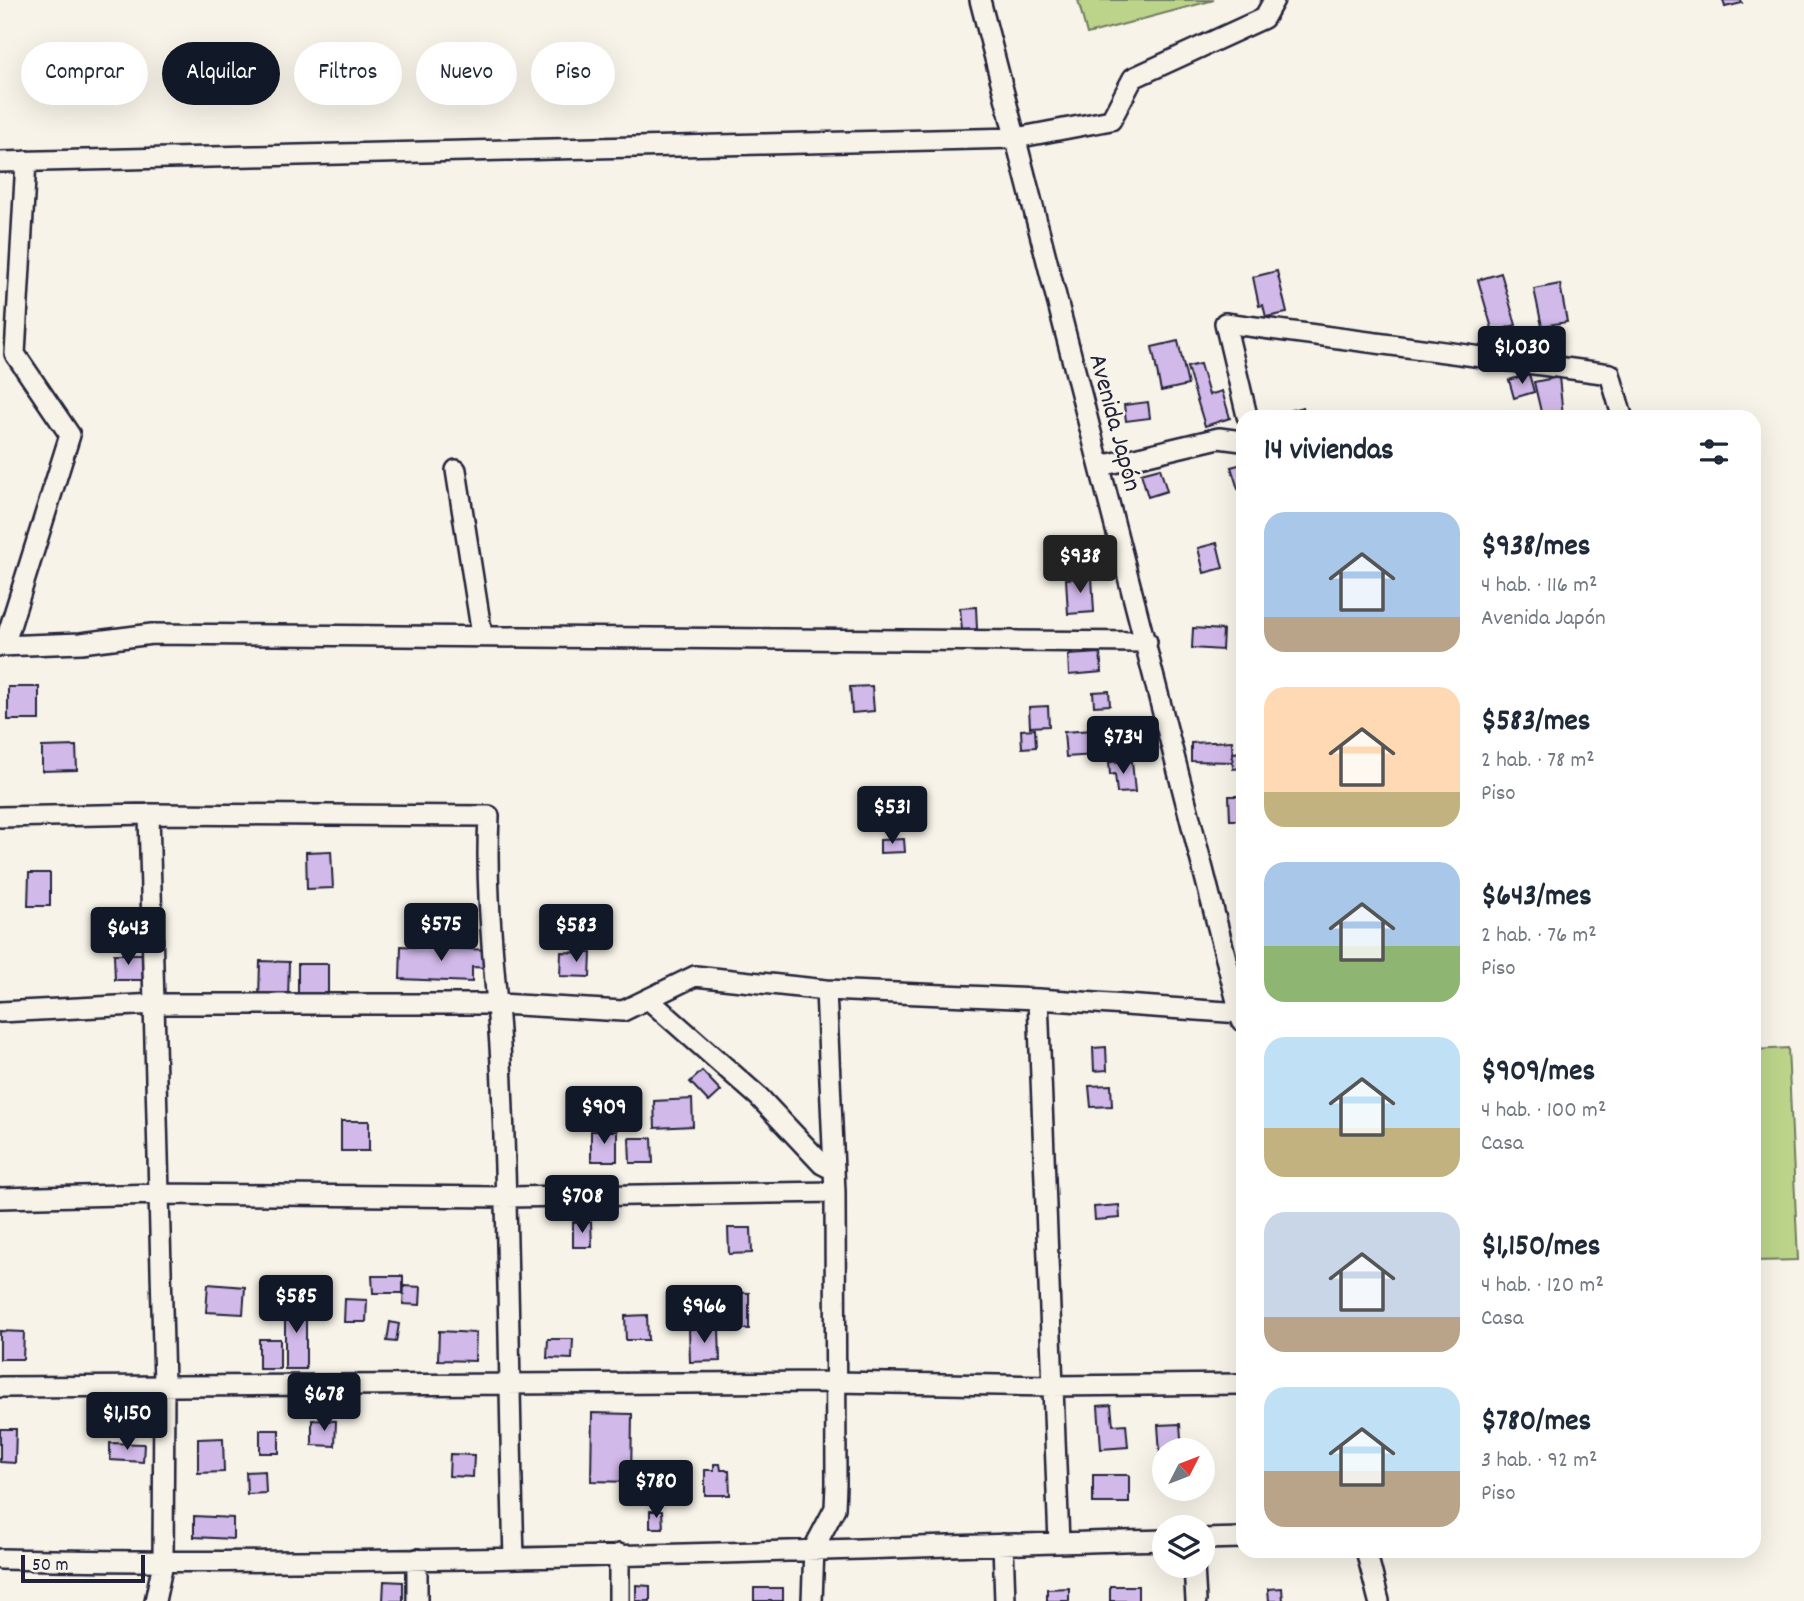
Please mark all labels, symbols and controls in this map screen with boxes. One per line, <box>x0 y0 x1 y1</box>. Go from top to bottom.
chip: Comprar <box>21 42 148 105</box>
chip: Alquilar <box>162 42 280 105</box>
chip: Filtros <box>294 42 402 105</box>
chip: Nuevo <box>416 42 517 105</box>
chip: Piso <box>531 42 615 105</box>
pin: $1,030 <box>1465 326 1579 386</box>
text: $1,030 <box>1494 332 1550 365</box>
street label: Avenida Japón <box>1078 350 1150 496</box>
text: 14 viviendas <box>1264 431 1394 474</box>
icon: filters <box>1695 433 1733 471</box>
text: $938/mes <box>1481 527 1590 570</box>
pin: $938 <box>1039 536 1121 595</box>
icon: home <box>1320 540 1404 624</box>
text: $938 <box>1059 541 1101 574</box>
text: 4 hab. · 116 m² <box>1481 570 1598 603</box>
text: Avenida Japón <box>1481 603 1606 636</box>
text: $583/mes <box>1481 702 1590 745</box>
icon: home <box>1320 715 1404 799</box>
pin: $734 <box>1082 716 1164 776</box>
text: $734 <box>1103 722 1143 755</box>
text: 2 hab. · 78 m² <box>1481 745 1595 778</box>
text: Piso <box>1481 778 1516 811</box>
pin: $531 <box>851 786 933 846</box>
text: $531 <box>873 792 911 825</box>
text: $643/mes <box>1481 877 1592 920</box>
icon: home <box>1320 890 1404 974</box>
pin: $575 <box>400 904 482 963</box>
pin: $583 <box>535 904 617 964</box>
pin: $643 <box>87 908 169 967</box>
text: $575 <box>420 909 462 942</box>
text: $583 <box>555 910 597 943</box>
text: $643 <box>107 913 149 946</box>
text: 2 hab. · 76 m² <box>1481 920 1597 953</box>
text: Piso <box>1481 953 1516 986</box>
text: $909/mes <box>1481 1052 1595 1095</box>
icon: home <box>1320 1065 1404 1149</box>
pin: $909 <box>563 1086 645 1146</box>
text: $909 <box>581 1092 627 1125</box>
text: 4 hab. · 100 m² <box>1481 1095 1606 1128</box>
text: Casa <box>1481 1128 1524 1161</box>
pin: $708 <box>541 1176 623 1235</box>
text: $708 <box>561 1181 603 1214</box>
text: $1,150/mes <box>1481 1227 1600 1270</box>
icon: home <box>1320 1240 1404 1324</box>
text: 4 hab. · 120 m² <box>1481 1270 1604 1303</box>
pin: $585 <box>255 1276 337 1335</box>
text: $585 <box>275 1281 317 1314</box>
pin: $966 <box>663 1286 745 1345</box>
text: $966 <box>682 1291 726 1324</box>
text: Casa <box>1481 1303 1524 1336</box>
pin: $678 <box>283 1374 365 1433</box>
text: $678 <box>304 1379 344 1412</box>
pin: $1,150 <box>70 1392 184 1452</box>
text: $1,150 <box>102 1398 152 1431</box>
text: $780/mes <box>1481 1402 1591 1445</box>
icon: home <box>1320 1415 1404 1499</box>
north arrow <box>1152 1438 1214 1502</box>
map controls <box>1152 1438 1215 1578</box>
text: 3 hab. · 92 m² <box>1481 1445 1597 1478</box>
pin: $780 <box>615 1460 697 1520</box>
text: $780 <box>635 1466 677 1499</box>
text: Piso <box>1481 1478 1516 1511</box>
button: layers <box>1152 1515 1215 1578</box>
scale bar <box>21 1552 145 1584</box>
text: 50 m <box>32 1553 69 1580</box>

